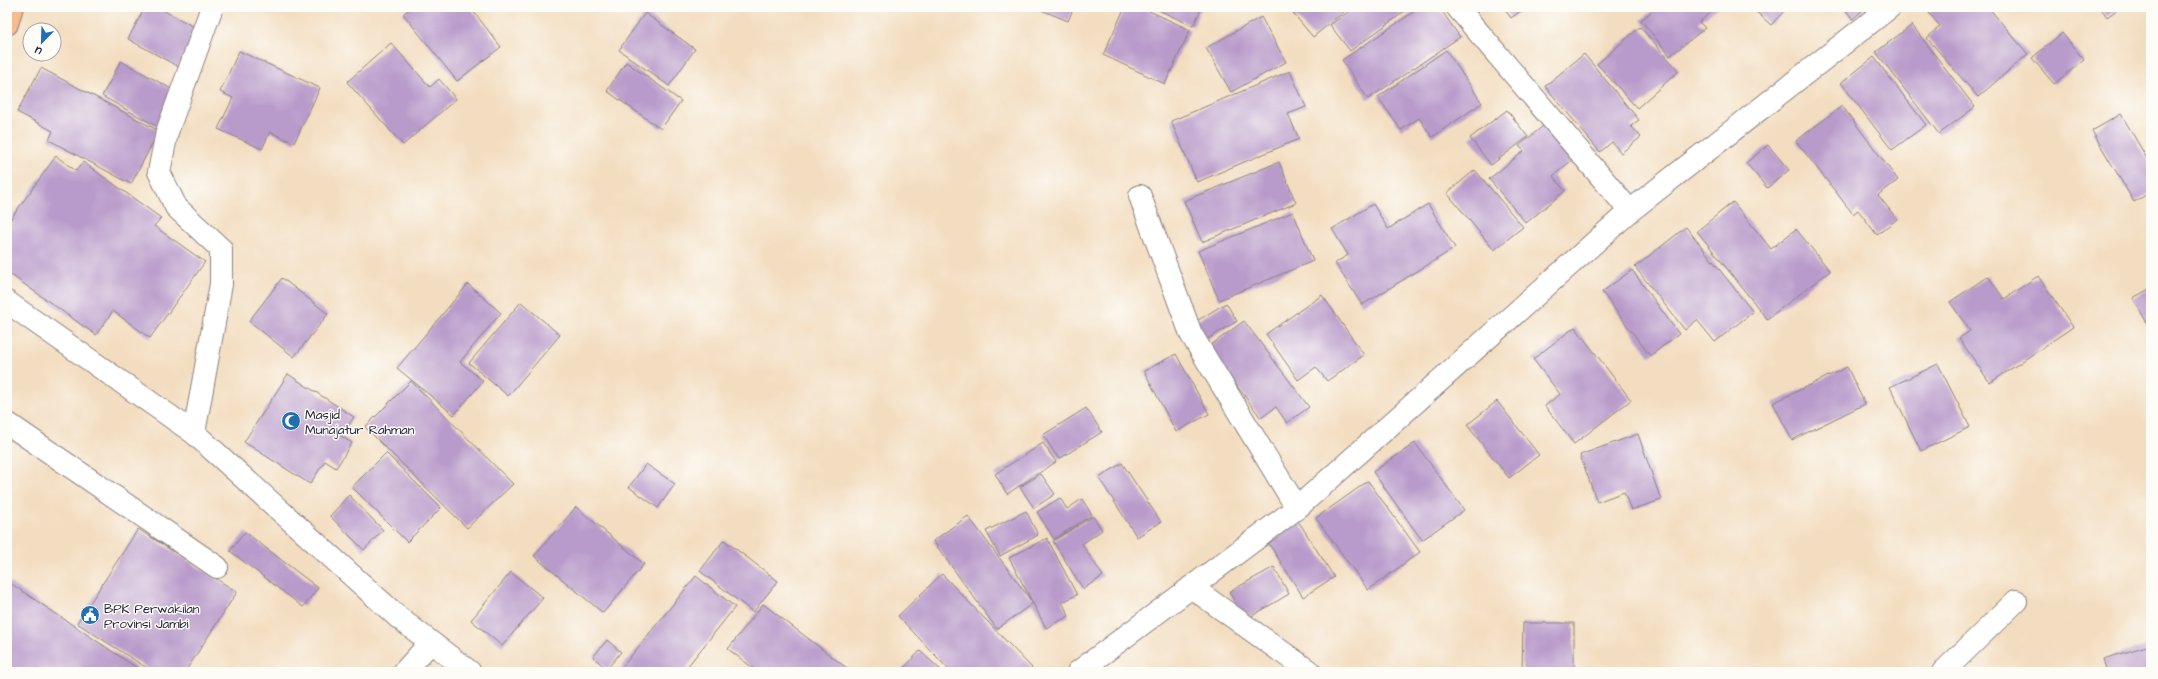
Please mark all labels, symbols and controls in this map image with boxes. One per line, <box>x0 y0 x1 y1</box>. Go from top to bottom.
north arrow <box>22 22 62 62</box>
text: U <box>33 43 45 59</box>
place label: Masjid Munajatur Rahman <box>305 406 415 439</box>
mosque icon: Masjid Munajatur Rahman <box>280 410 302 432</box>
place label: BPK Perwakilan Provinsi Jambi <box>104 600 200 633</box>
public building icon: BPK Perwakilan Provinsi Jambi <box>79 604 101 626</box>

